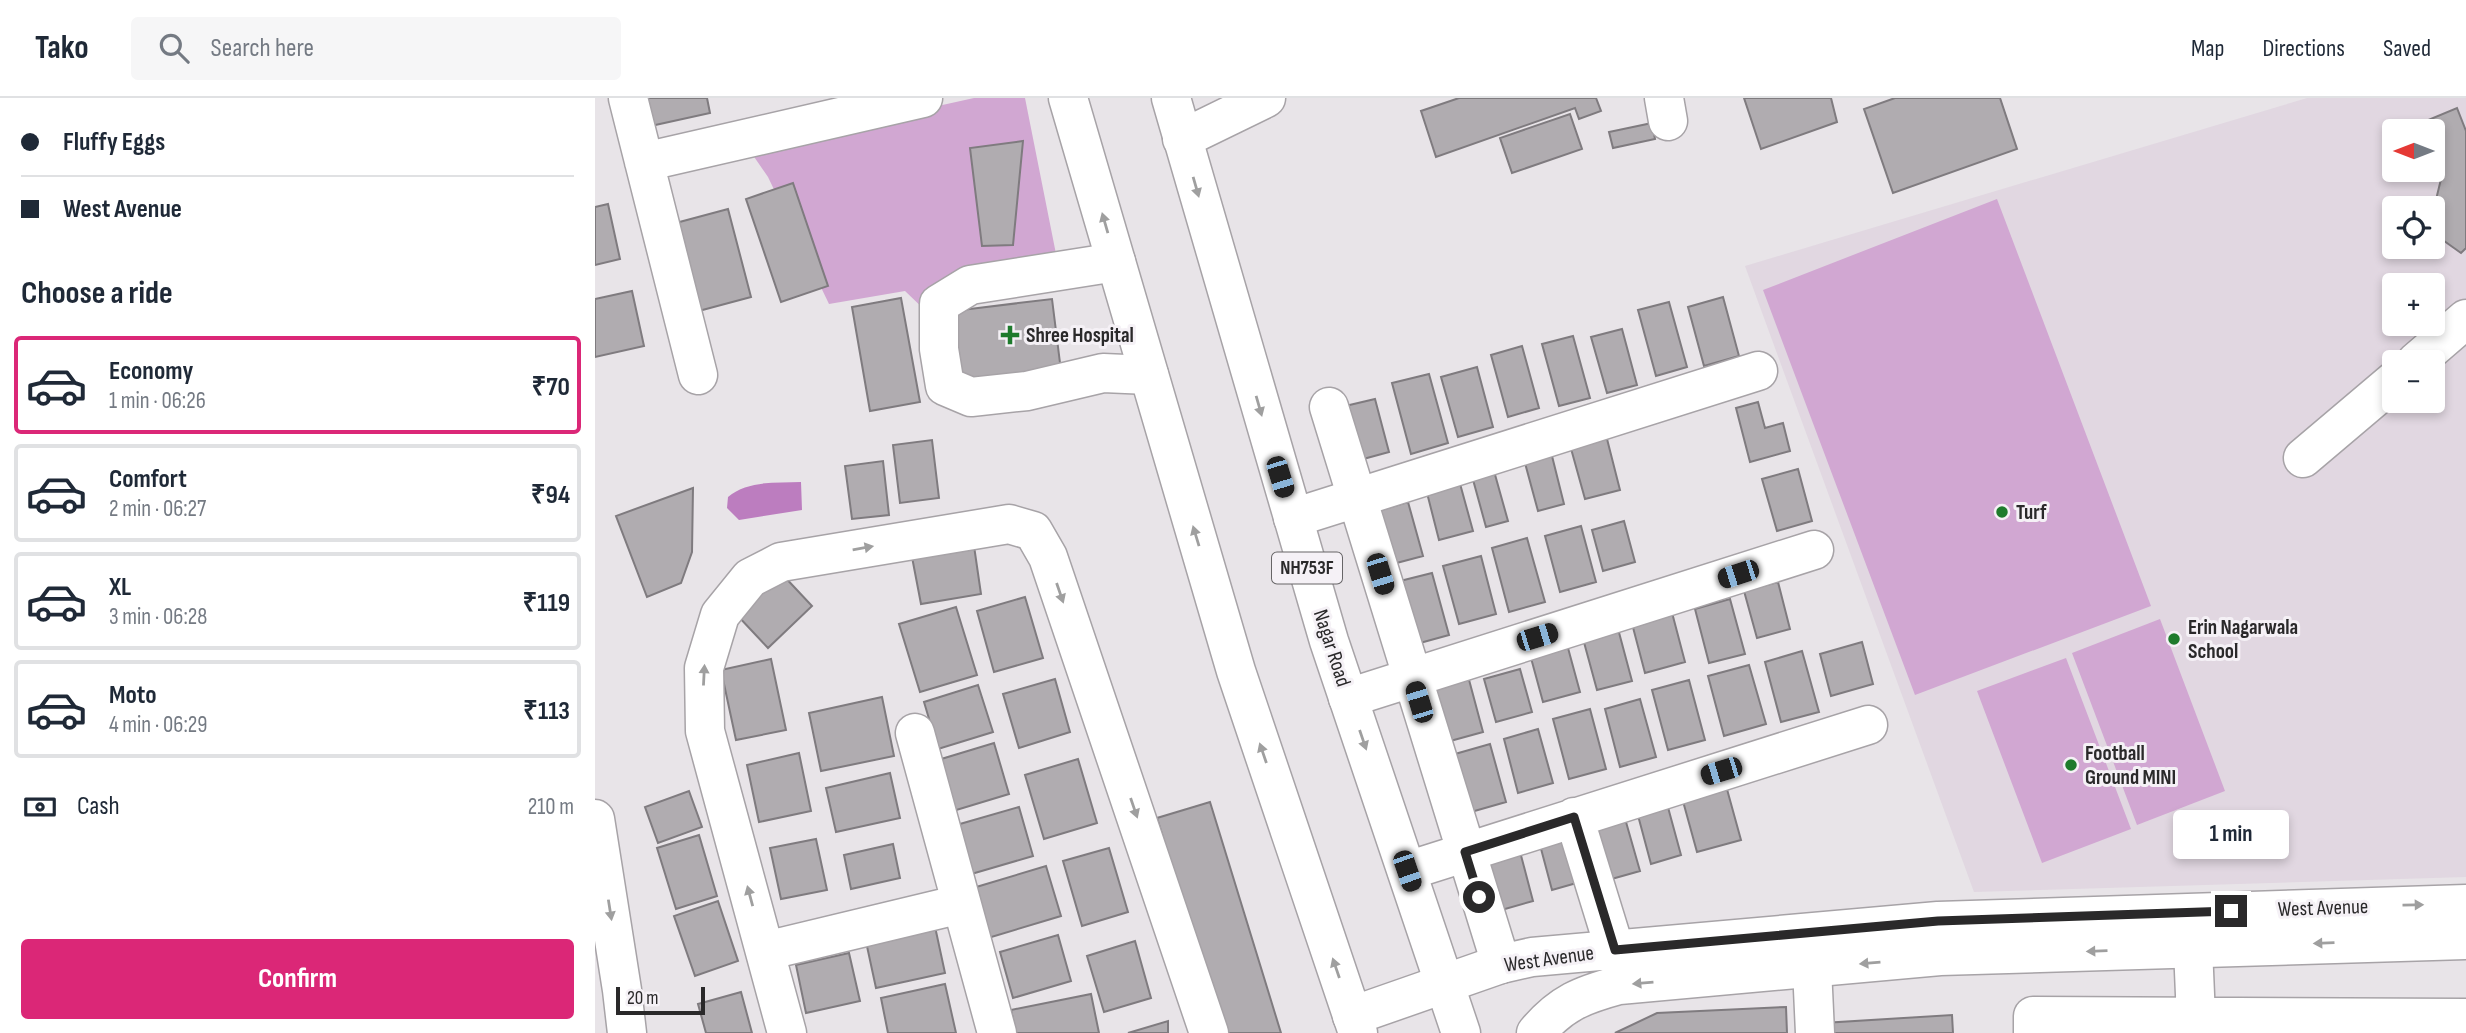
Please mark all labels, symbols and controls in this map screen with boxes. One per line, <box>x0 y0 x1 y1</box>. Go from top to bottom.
search box <box>131 17 621 80</box>
text: Tako <box>35 28 89 68</box>
icon: search <box>155 29 193 67</box>
text: Search here <box>211 33 314 64</box>
text: Map <box>2191 34 2224 63</box>
text: Directions <box>2262 34 2345 63</box>
text: Saved <box>2383 34 2431 63</box>
north arrow <box>2382 119 2445 182</box>
map controls <box>2382 119 2445 413</box>
text: Fluffy Eggs <box>63 127 165 158</box>
one-way arrow <box>1191 176 1202 198</box>
text: West Avenue <box>63 194 182 225</box>
button: locate <box>2382 196 2445 259</box>
one-way arrow <box>1099 212 1109 233</box>
button: + <box>2382 273 2445 336</box>
text: Choose a ride <box>21 274 173 313</box>
place label: Shree Hospital <box>1026 323 1134 348</box>
marker: Shree Hospital <box>1000 325 1020 345</box>
button: − <box>2382 350 2445 413</box>
icon: car <box>25 354 88 417</box>
text: Economy <box>109 356 193 387</box>
text: ₹70 <box>532 372 570 403</box>
text: 1 min · 06:26 <box>109 387 206 415</box>
one-way arrow <box>1255 396 1265 417</box>
car <box>1264 454 1297 500</box>
icon: car <box>25 462 88 525</box>
text: Comfort <box>109 464 187 495</box>
text: ₹94 <box>531 480 570 511</box>
text: 2 min · 06:27 <box>109 495 206 523</box>
place label: Turf <box>2016 500 2047 525</box>
marker: Turf <box>1994 504 2010 520</box>
one-way arrow <box>1190 525 1200 546</box>
one-way arrow <box>852 542 874 553</box>
car <box>1364 551 1397 597</box>
road number: NH753F <box>1272 552 1342 583</box>
car <box>1715 558 1762 590</box>
icon: car <box>25 570 88 633</box>
text: XL <box>109 572 131 603</box>
one-way arrow <box>1055 583 1066 604</box>
text: ₹119 <box>522 588 570 619</box>
text: 3 min · 06:28 <box>109 603 207 631</box>
street label: Nagar Road <box>1308 606 1356 690</box>
place label: Erin Nagarwala School <box>2188 615 2298 664</box>
car <box>1514 621 1561 653</box>
marker: Erin Nagarwala School <box>2166 631 2182 647</box>
one-way arrow <box>699 664 710 686</box>
icon: car <box>25 678 88 741</box>
car <box>1403 679 1436 725</box>
text: Moto <box>109 680 157 711</box>
text: ₹113 <box>523 696 570 727</box>
text: 4 min · 06:29 <box>109 711 207 739</box>
one-way arrow <box>1358 730 1369 751</box>
place label: Football Ground MINI <box>2085 741 2176 790</box>
one-way arrow <box>1258 742 1268 763</box>
car <box>1698 755 1745 787</box>
marker: Football Ground MINI <box>2063 757 2079 773</box>
icon: cash <box>21 788 59 826</box>
text: Cash <box>77 791 120 822</box>
text: 210 m <box>528 793 574 821</box>
one-way arrow <box>1129 798 1140 819</box>
callout: 1 min <box>2173 810 2289 858</box>
text: 1 min <box>2210 820 2252 848</box>
car <box>1391 848 1424 894</box>
route start <box>1463 881 1495 913</box>
one-way arrow <box>745 885 755 906</box>
street label: West Avenue <box>2277 894 2369 922</box>
route end <box>2215 895 2247 927</box>
one-way arrow <box>605 899 616 921</box>
one-way arrow <box>2403 900 2425 911</box>
one-way arrow <box>2313 938 2335 949</box>
button: Confirm <box>21 939 574 1019</box>
street label: West Avenue <box>1503 940 1595 978</box>
one-way arrow <box>2086 945 2108 956</box>
one-way arrow <box>1330 958 1341 979</box>
one-way arrow <box>1859 958 1881 969</box>
one-way arrow <box>1632 978 1654 989</box>
scale bar <box>616 984 705 1016</box>
text: 20 m <box>627 987 659 1010</box>

